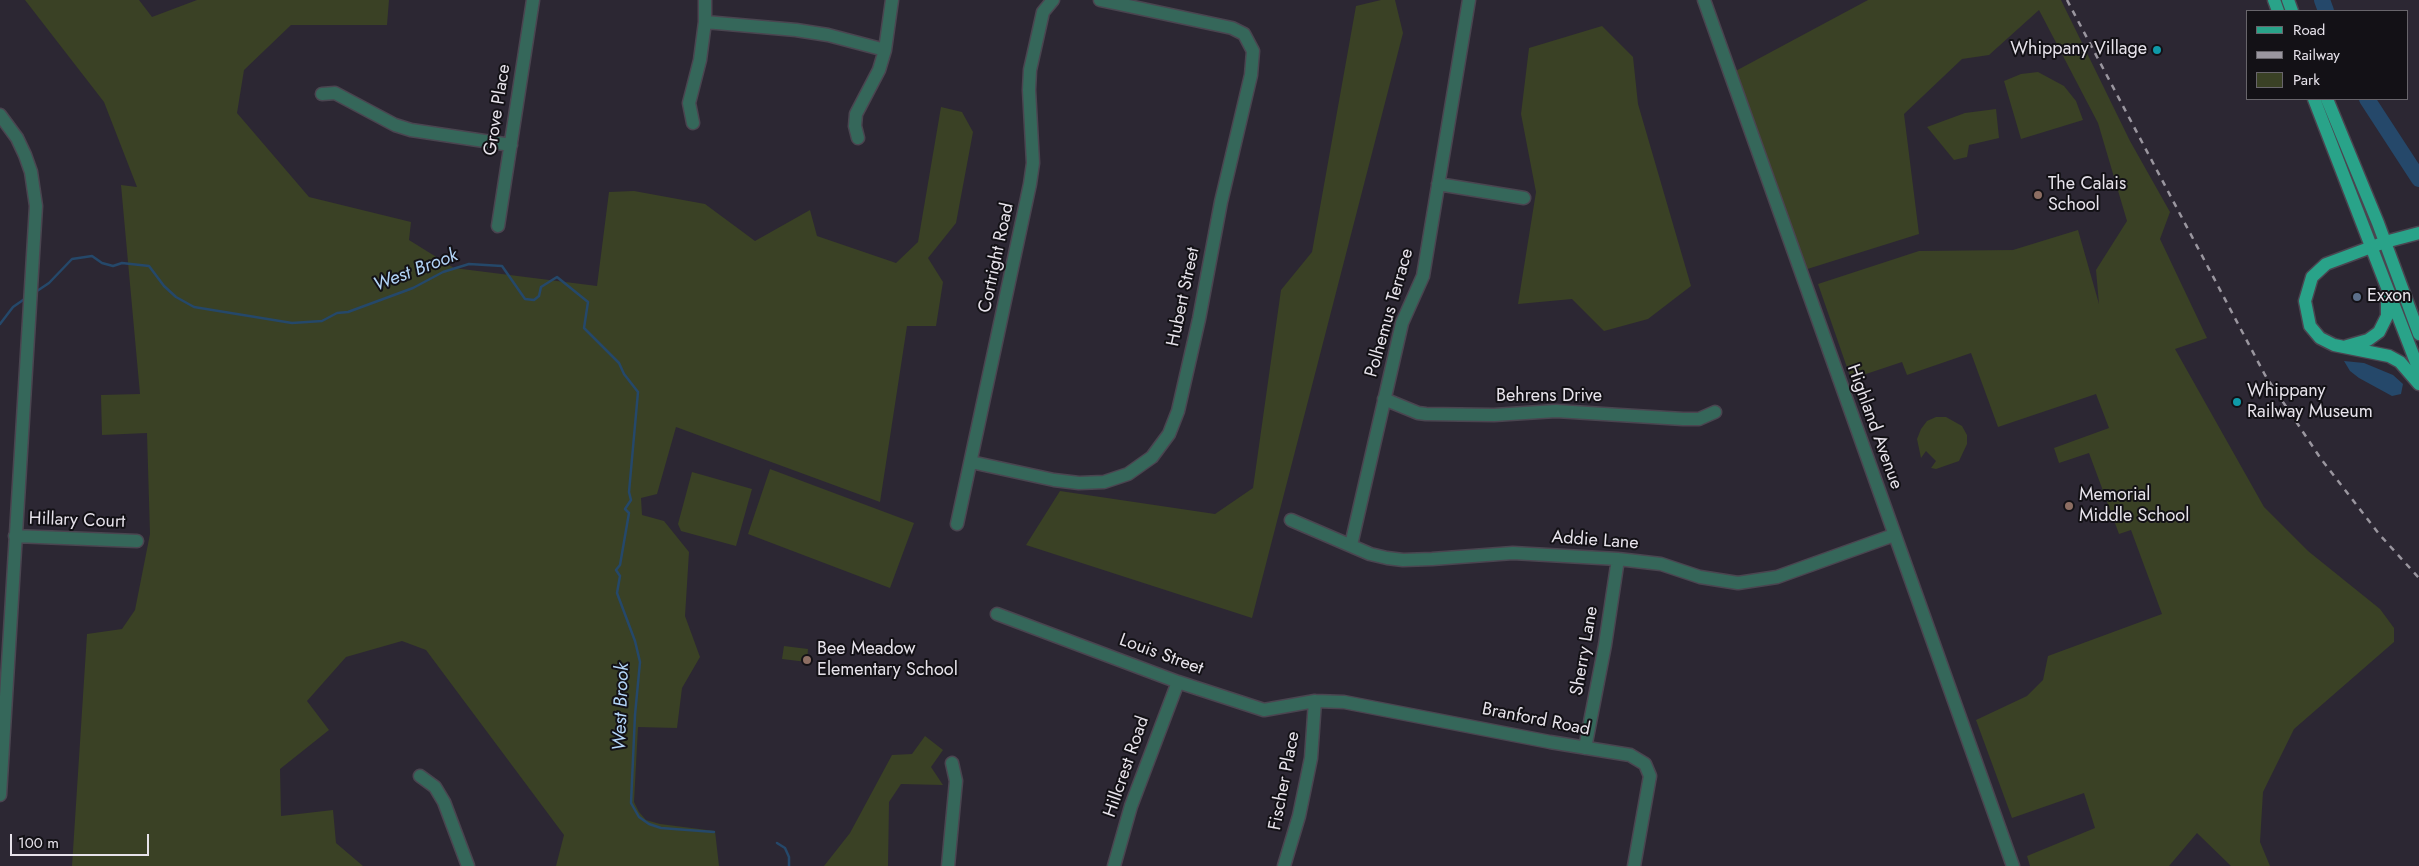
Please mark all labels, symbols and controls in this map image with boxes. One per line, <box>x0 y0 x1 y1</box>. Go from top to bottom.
legend <box>2246 10 2409 100</box>
text: Road <box>2293 19 2325 41</box>
place label: Whippany Village <box>2010 39 2147 61</box>
marker: Whippany Village <box>2151 44 2163 56</box>
text: Railway <box>2293 44 2340 66</box>
street label: Grove Place <box>480 63 516 157</box>
text: Park <box>2293 69 2320 91</box>
place label: The Calais School <box>2048 174 2126 216</box>
marker: The Calais School <box>2032 189 2044 201</box>
street label: Cortright Road <box>975 201 1019 315</box>
water label: West Brook <box>371 245 461 297</box>
street label: Hubert Street <box>1163 246 1205 348</box>
street label: Polhemus Terrace <box>1361 246 1419 380</box>
place label: Exxon <box>2367 286 2412 308</box>
marker: Exxon <box>2351 291 2363 303</box>
street label: Highland Avenue <box>1841 362 1907 492</box>
place label: Whippany Railway Museum <box>2247 381 2373 424</box>
street label: Behrens Drive <box>1496 386 1602 408</box>
marker: Whippany Railway Museum <box>2231 396 2243 408</box>
place label: Memorial Middle School <box>2079 485 2189 528</box>
marker: Memorial Middle School <box>2063 500 2075 512</box>
street label: Hillary Court <box>28 509 126 533</box>
street label: Addie Lane <box>1551 527 1639 555</box>
street label: Sherry Lane <box>1567 605 1603 697</box>
street label: Louis Street <box>1116 630 1206 680</box>
place label: Bee Meadow Elementary School <box>817 639 958 682</box>
marker: Bee Meadow Elementary School <box>801 654 813 666</box>
water label: West Brook <box>609 662 635 752</box>
street label: Branford Road <box>1480 699 1592 741</box>
street label: Hillcrest Road <box>1100 714 1154 820</box>
street label: Fischer Place <box>1265 730 1305 832</box>
scale bar <box>12 824 151 856</box>
text: 100 m <box>18 832 59 854</box>

